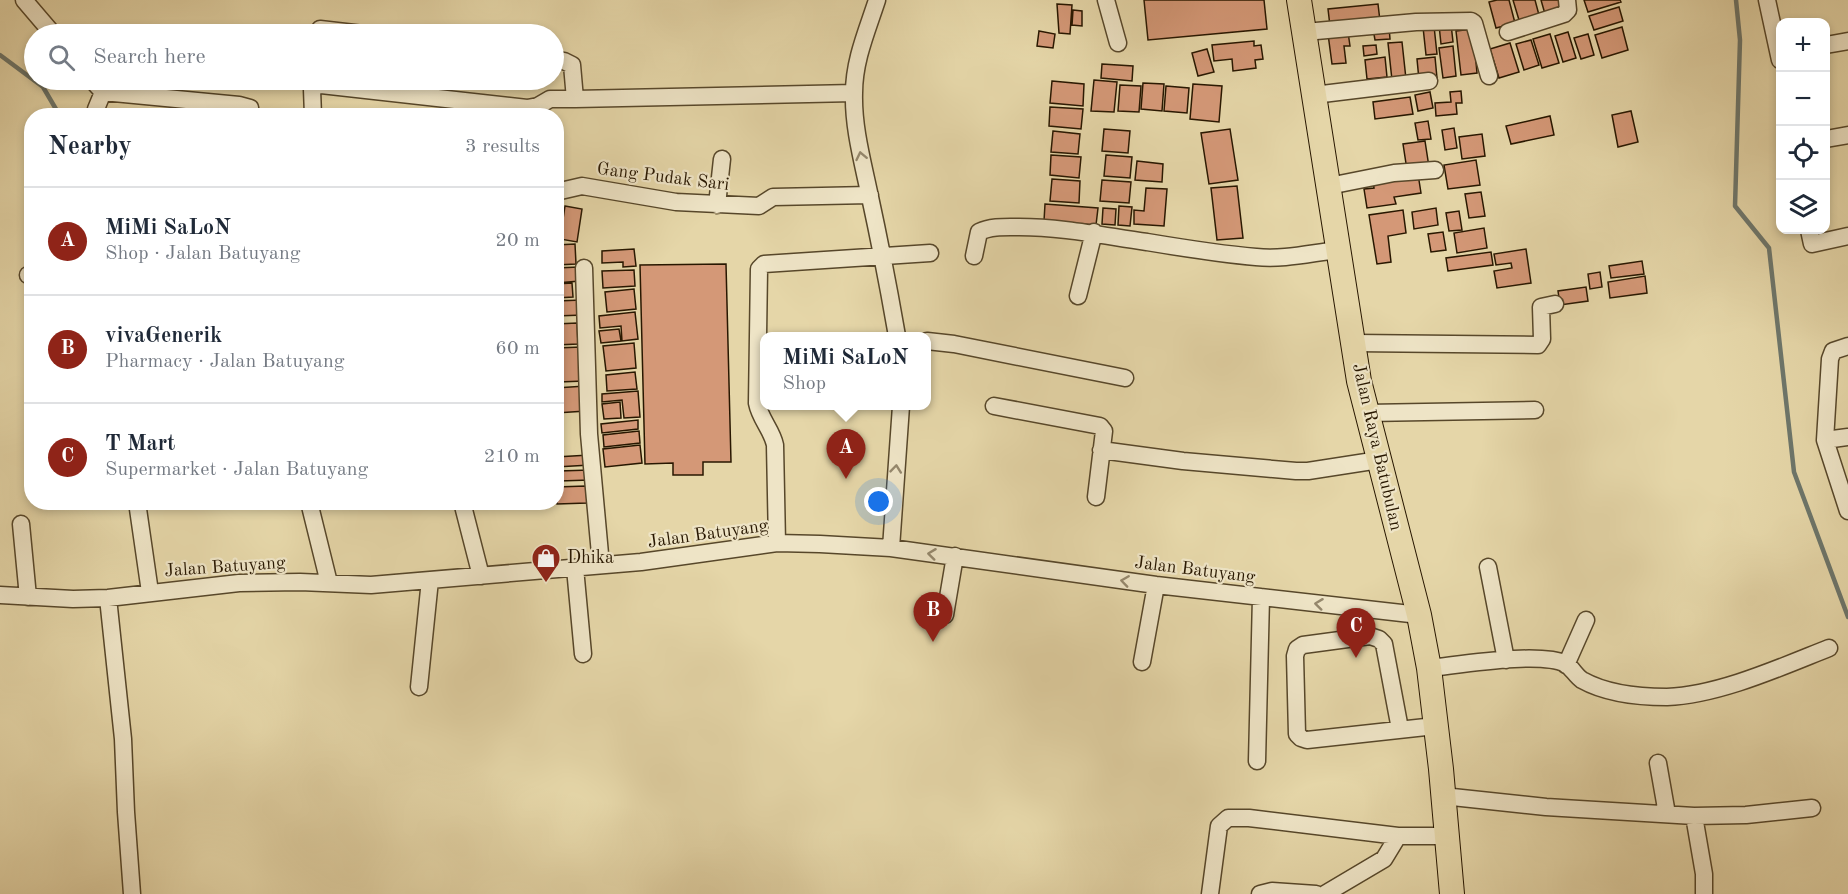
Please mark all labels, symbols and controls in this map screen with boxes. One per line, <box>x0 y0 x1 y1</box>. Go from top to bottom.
map controls <box>1776 18 1830 234</box>
button: + <box>1776 18 1830 72</box>
search box <box>24 24 564 90</box>
icon: search <box>45 41 78 74</box>
text: Search here <box>93 46 206 68</box>
button: − <box>1776 72 1830 126</box>
button: locate <box>1776 126 1830 180</box>
text: Nearby <box>48 134 132 160</box>
text: 3 results <box>465 137 540 157</box>
one-way arrow <box>855 151 868 161</box>
street label: Gang Pudak Sari <box>596 160 730 194</box>
button: layers <box>1776 180 1830 234</box>
text: MiMi SaLoN <box>105 217 231 239</box>
text: A <box>60 231 75 251</box>
text: 20 m <box>495 231 540 251</box>
text: Shop · Jalan Batuyang <box>105 244 301 264</box>
text: vivaGenerik <box>105 325 222 347</box>
popup <box>760 332 931 410</box>
text: B <box>60 339 75 359</box>
text: 60 m <box>495 339 540 359</box>
text: MiMi SaLoN <box>783 347 908 369</box>
text: Pharmacy · Jalan Batuyang <box>105 352 345 372</box>
street label: Jalan Raya Batubulan <box>1349 362 1405 533</box>
text: Shop <box>783 374 826 394</box>
pin: A <box>826 430 866 479</box>
text: T Mart <box>105 433 175 455</box>
text: C <box>61 447 74 467</box>
text: 210 m <box>484 447 540 467</box>
text: Supermarket · Jalan Batuyang <box>105 460 368 480</box>
one-way arrow <box>890 465 902 474</box>
your location <box>864 487 893 516</box>
street label: Jalan Batuyang <box>647 517 770 551</box>
shop icon: Dhika <box>530 542 562 584</box>
one-way arrow <box>927 548 937 560</box>
place label: Dhika <box>567 549 614 567</box>
street label: Jalan Batuyang <box>164 554 287 580</box>
street label: Jalan Batuyang <box>1134 554 1257 586</box>
one-way arrow <box>1120 575 1130 587</box>
pin: B <box>914 592 952 642</box>
one-way arrow <box>1314 598 1323 611</box>
pin: C <box>1336 608 1376 658</box>

